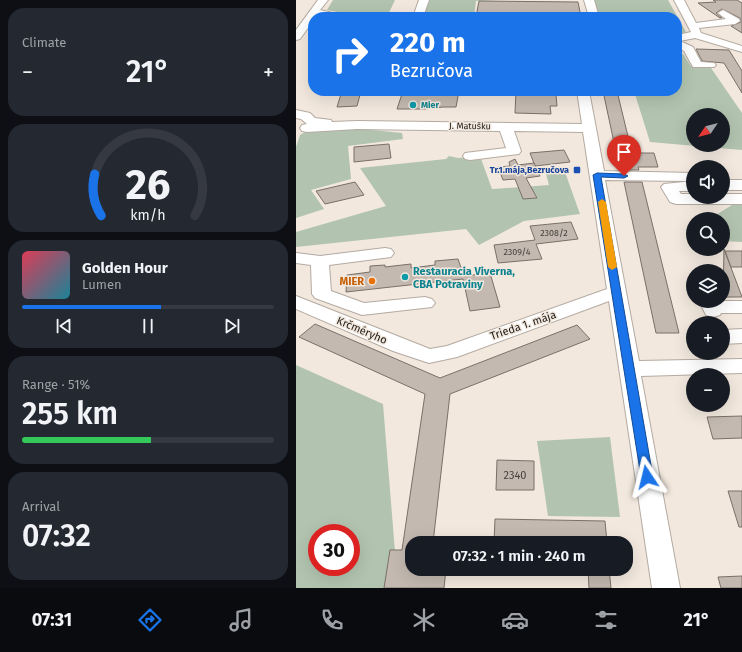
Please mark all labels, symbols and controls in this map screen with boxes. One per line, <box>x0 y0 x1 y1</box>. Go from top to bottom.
text: 220 m <box>390 26 466 59</box>
icon: right <box>324 28 376 80</box>
text: Climate <box>22 35 66 50</box>
text: 21° <box>126 54 170 90</box>
text: − <box>22 59 33 86</box>
text: + <box>263 59 274 86</box>
text: Bezručova <box>390 60 473 82</box>
marker: Mier <box>408 100 418 110</box>
place label: Mier <box>421 100 440 110</box>
north arrow <box>686 108 730 152</box>
map controls <box>686 108 730 412</box>
street label: J. Matušku <box>449 121 491 131</box>
pin <box>607 135 641 176</box>
icon: arrive <box>613 141 635 163</box>
text: 26 <box>126 160 170 210</box>
button: sound <box>686 160 730 204</box>
place label: Tr.1.mája,Bezručova <box>490 165 569 175</box>
marker: Tr.1.mája,Bezručova <box>572 165 582 175</box>
text: km/h <box>130 207 166 224</box>
button: search <box>686 212 730 256</box>
house number: 2308/2 <box>540 228 568 238</box>
house number: 2309/4 <box>503 247 531 257</box>
text: Golden Hour <box>82 259 168 277</box>
button: layers <box>686 264 730 308</box>
place label: Restauracia Viverna, CBA Potraviny <box>413 265 515 291</box>
marker: Restauracia Viverna, CBA Potraviny <box>400 272 410 282</box>
place label: MIER <box>340 275 364 288</box>
marker: MIER <box>367 276 377 286</box>
text: Lumen <box>82 277 122 292</box>
street label: Trieda 1. mája <box>488 308 558 343</box>
street label: Krčméryho <box>335 314 389 347</box>
icon: previous <box>53 315 75 337</box>
icon: pause <box>137 315 159 337</box>
icon: next <box>221 315 243 337</box>
button: + <box>686 316 730 360</box>
button: − <box>686 368 730 412</box>
text: Range · 51% <box>22 377 90 392</box>
text: 255 km <box>22 396 118 432</box>
position arrow <box>626 456 668 498</box>
house number: 2340 <box>504 469 526 482</box>
text: Arrival <box>22 499 60 514</box>
text: 07:32 <box>22 518 91 554</box>
speed limit sign: 30 <box>308 524 360 576</box>
text: 07:32 · 1 min · 240 m <box>452 547 586 565</box>
icon: directions <box>136 606 164 634</box>
icon: music <box>227 606 255 634</box>
icon: phone <box>318 606 346 634</box>
icon: climate <box>410 606 438 634</box>
icon: car <box>501 606 529 634</box>
icon: filters <box>592 606 620 634</box>
text: 07:31 <box>32 609 72 631</box>
text: 21° <box>684 609 710 631</box>

